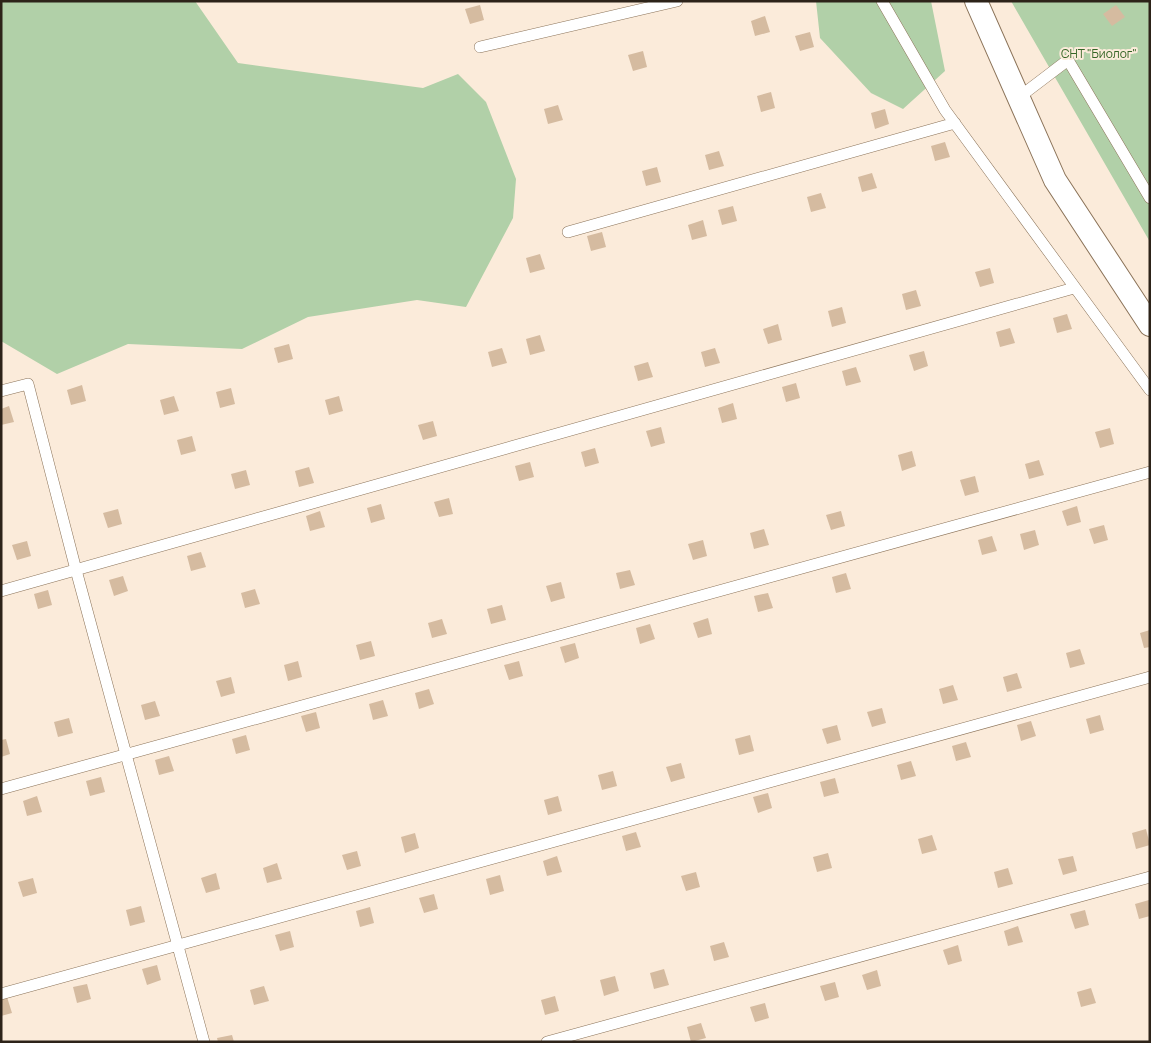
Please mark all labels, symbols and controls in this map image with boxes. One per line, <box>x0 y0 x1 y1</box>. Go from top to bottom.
park label: СНТ "Биолог" <box>1061 45 1137 62</box>

